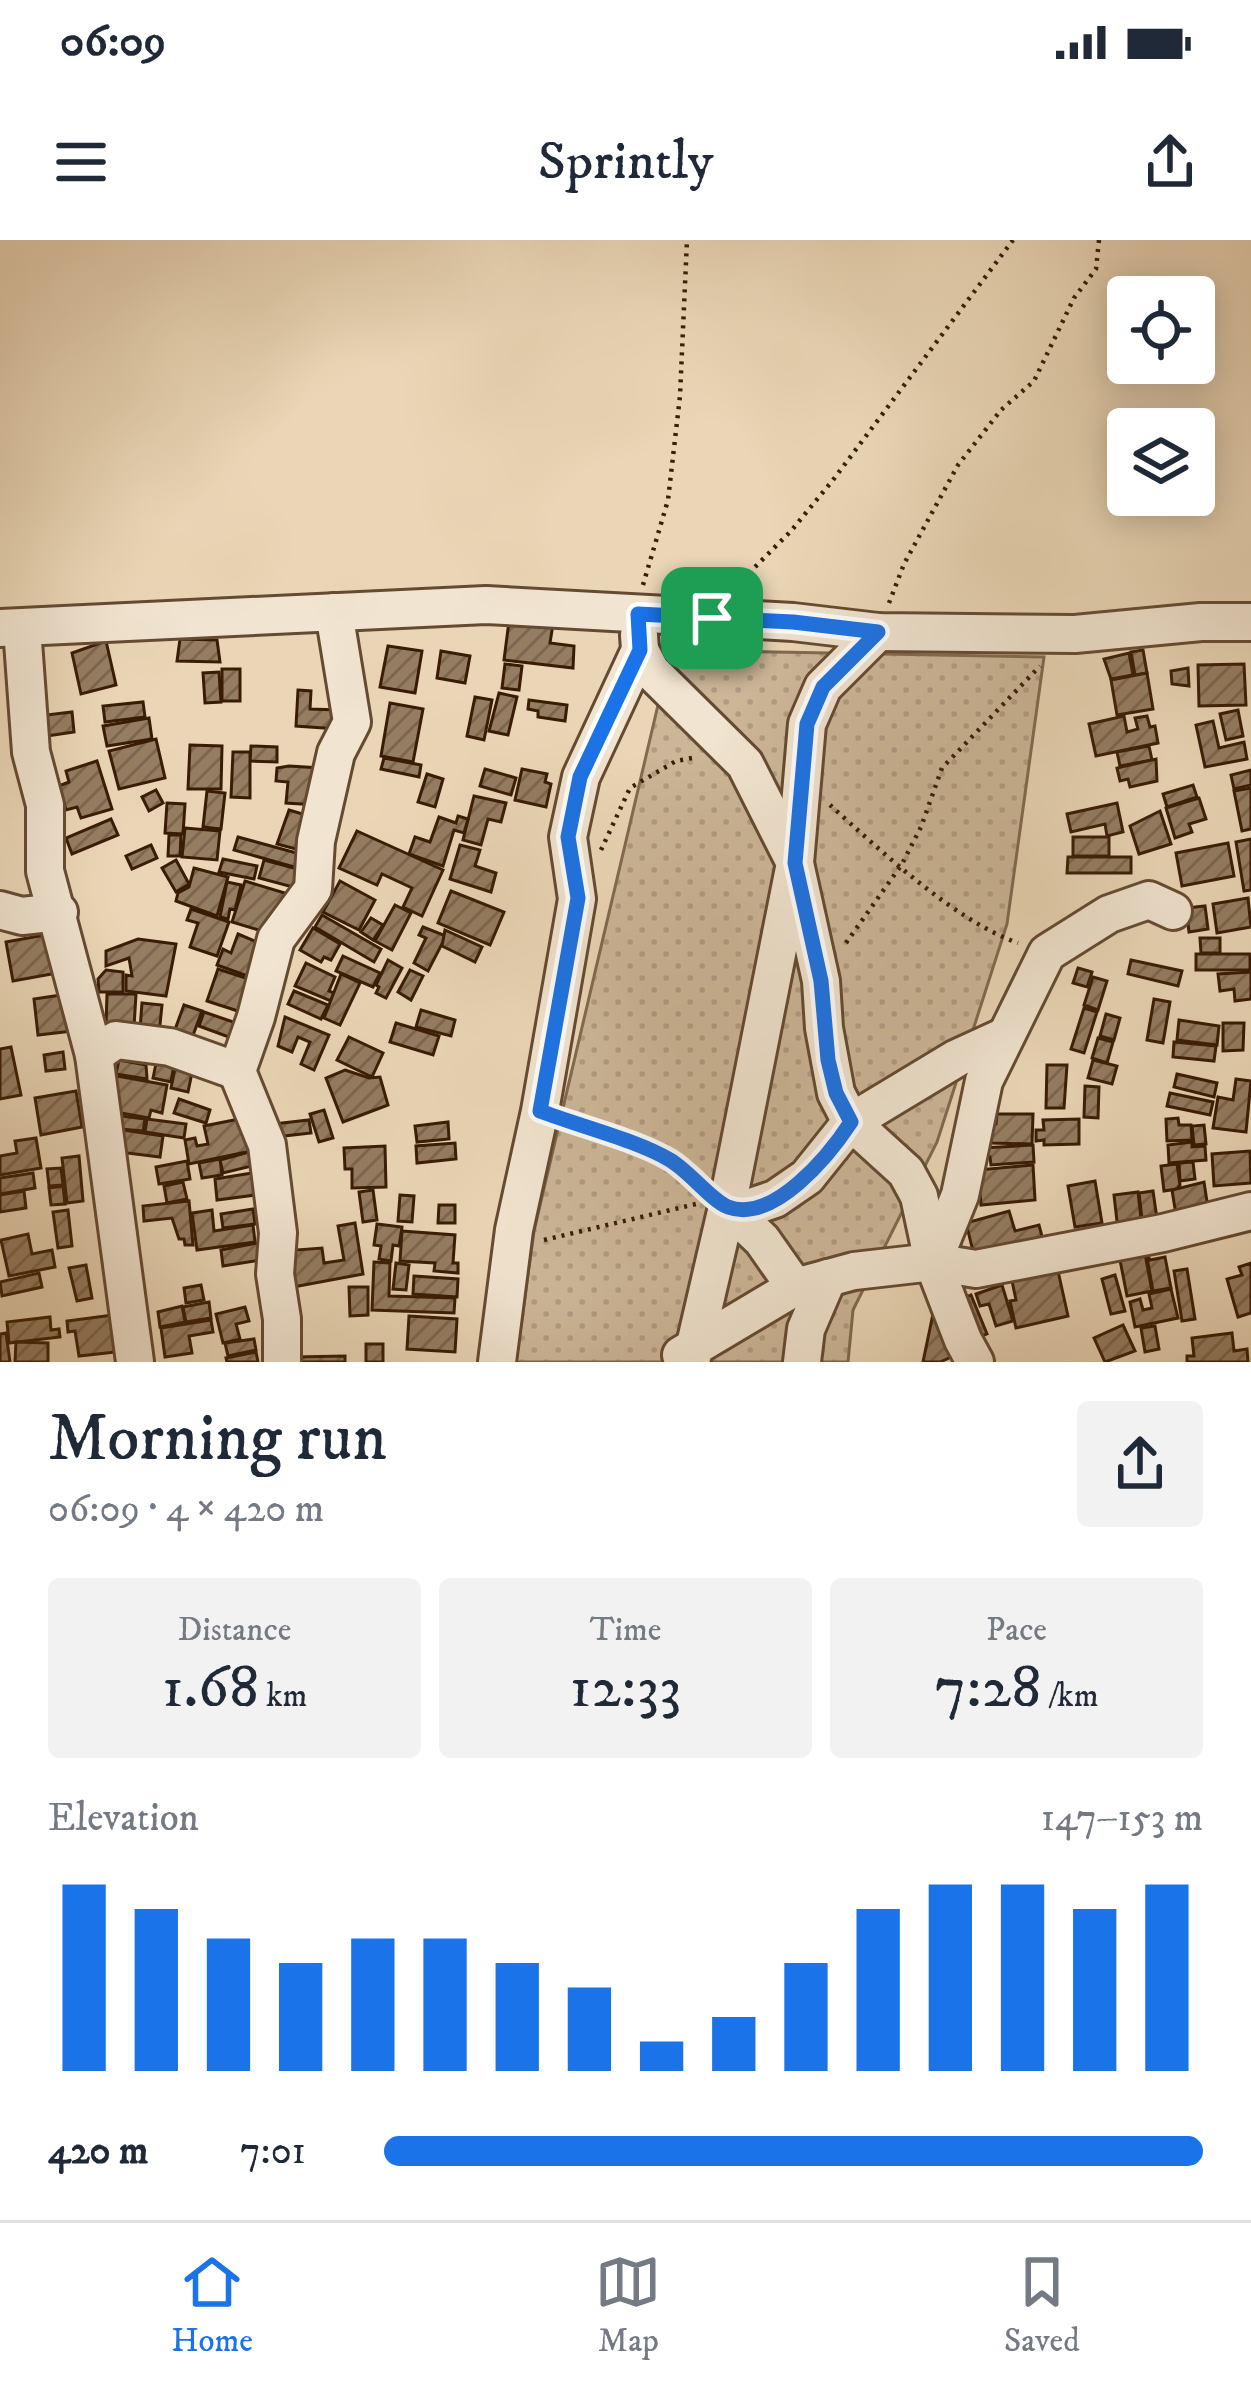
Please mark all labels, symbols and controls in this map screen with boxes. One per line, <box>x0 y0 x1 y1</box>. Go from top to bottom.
text: 06:09 <box>60 14 166 70</box>
icon: menu <box>48 129 114 195</box>
text: Sprintly <box>538 129 713 196</box>
icon: share <box>1137 129 1203 195</box>
map controls <box>1107 276 1215 516</box>
button: locate <box>1107 276 1215 384</box>
button: layers <box>1107 408 1215 516</box>
pin <box>661 567 763 669</box>
icon: arrive <box>679 585 745 651</box>
text: Morning run <box>48 1399 387 1481</box>
button: share <box>1077 1401 1203 1527</box>
text: 06:09 · 4 × 420 m <box>48 1485 324 1534</box>
text: Distance <box>178 1610 291 1651</box>
text: Time <box>590 1610 661 1651</box>
text: Pace <box>986 1610 1047 1651</box>
text: 1.68 <box>162 1651 259 1726</box>
text: 12:33 <box>570 1651 681 1726</box>
text: 7:28 <box>935 1651 1041 1726</box>
text: km <box>259 1676 307 1717</box>
text: /km <box>1041 1676 1098 1717</box>
text: Elevation <box>48 1794 199 1843</box>
text: 147–153 m <box>1041 1794 1203 1843</box>
text: 420 m <box>48 2127 148 2176</box>
text: 7:01 <box>240 2127 306 2176</box>
tab: Home <box>171 2249 253 2362</box>
tab: Map <box>595 2249 661 2362</box>
tab: Saved <box>1004 2249 1080 2362</box>

